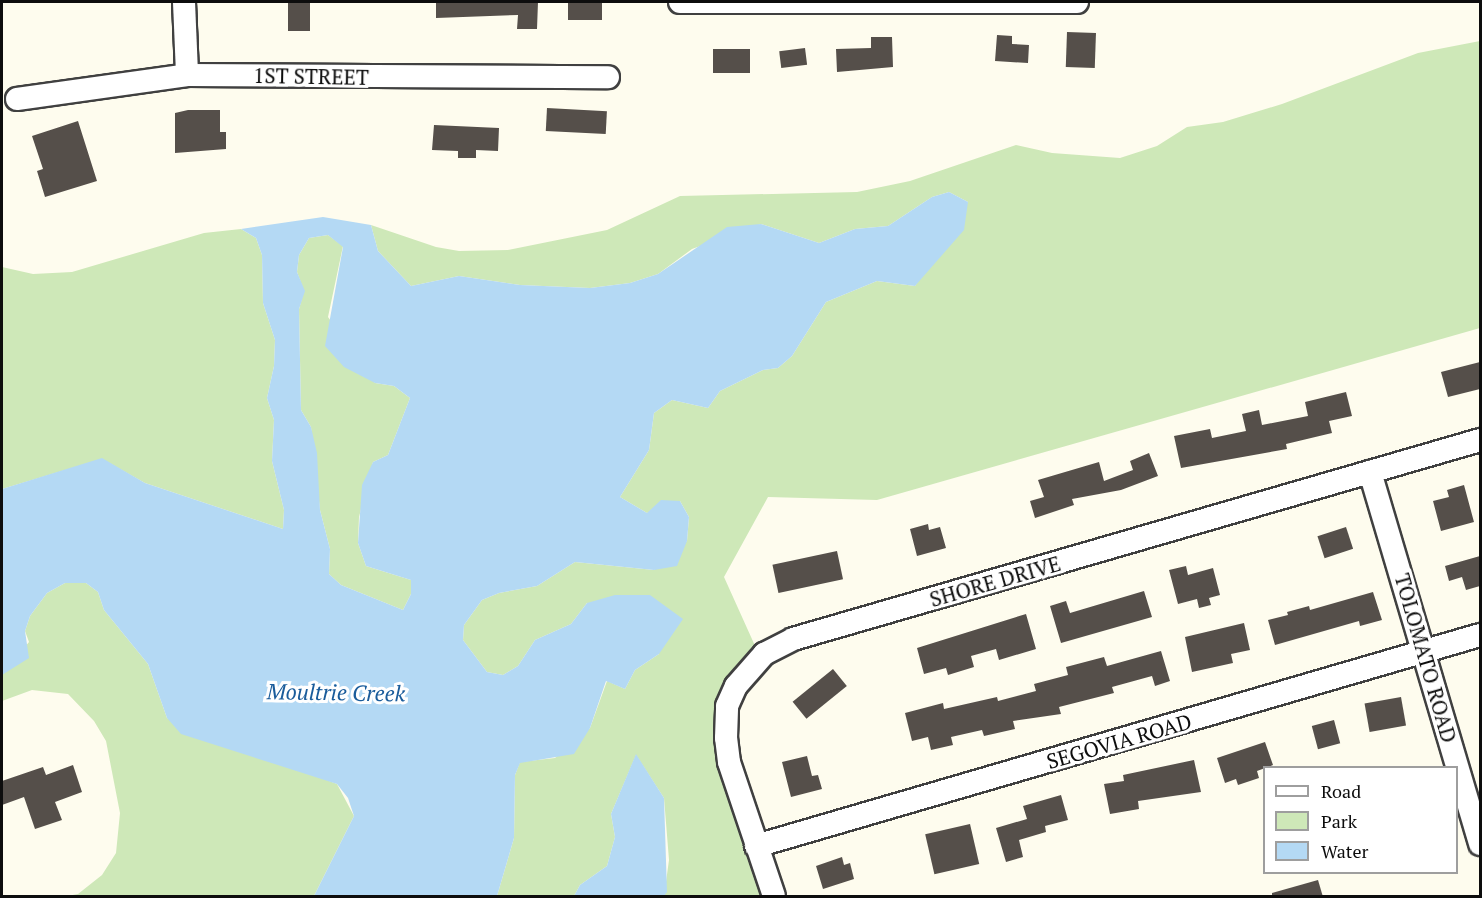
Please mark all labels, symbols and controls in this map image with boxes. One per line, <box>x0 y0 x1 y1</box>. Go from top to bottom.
street label: 1ST STREET <box>253 62 369 90</box>
street label: SHORE DRIVE <box>927 550 1063 612</box>
street label: TOLOMATO ROAD <box>1390 570 1462 746</box>
water label: Moultrie Creek <box>267 678 405 706</box>
street label: SEGOVIA ROAD <box>1043 708 1195 774</box>
legend <box>1263 766 1458 874</box>
text: Road <box>1321 779 1361 803</box>
text: Park <box>1321 809 1357 833</box>
text: Water <box>1321 839 1368 863</box>

